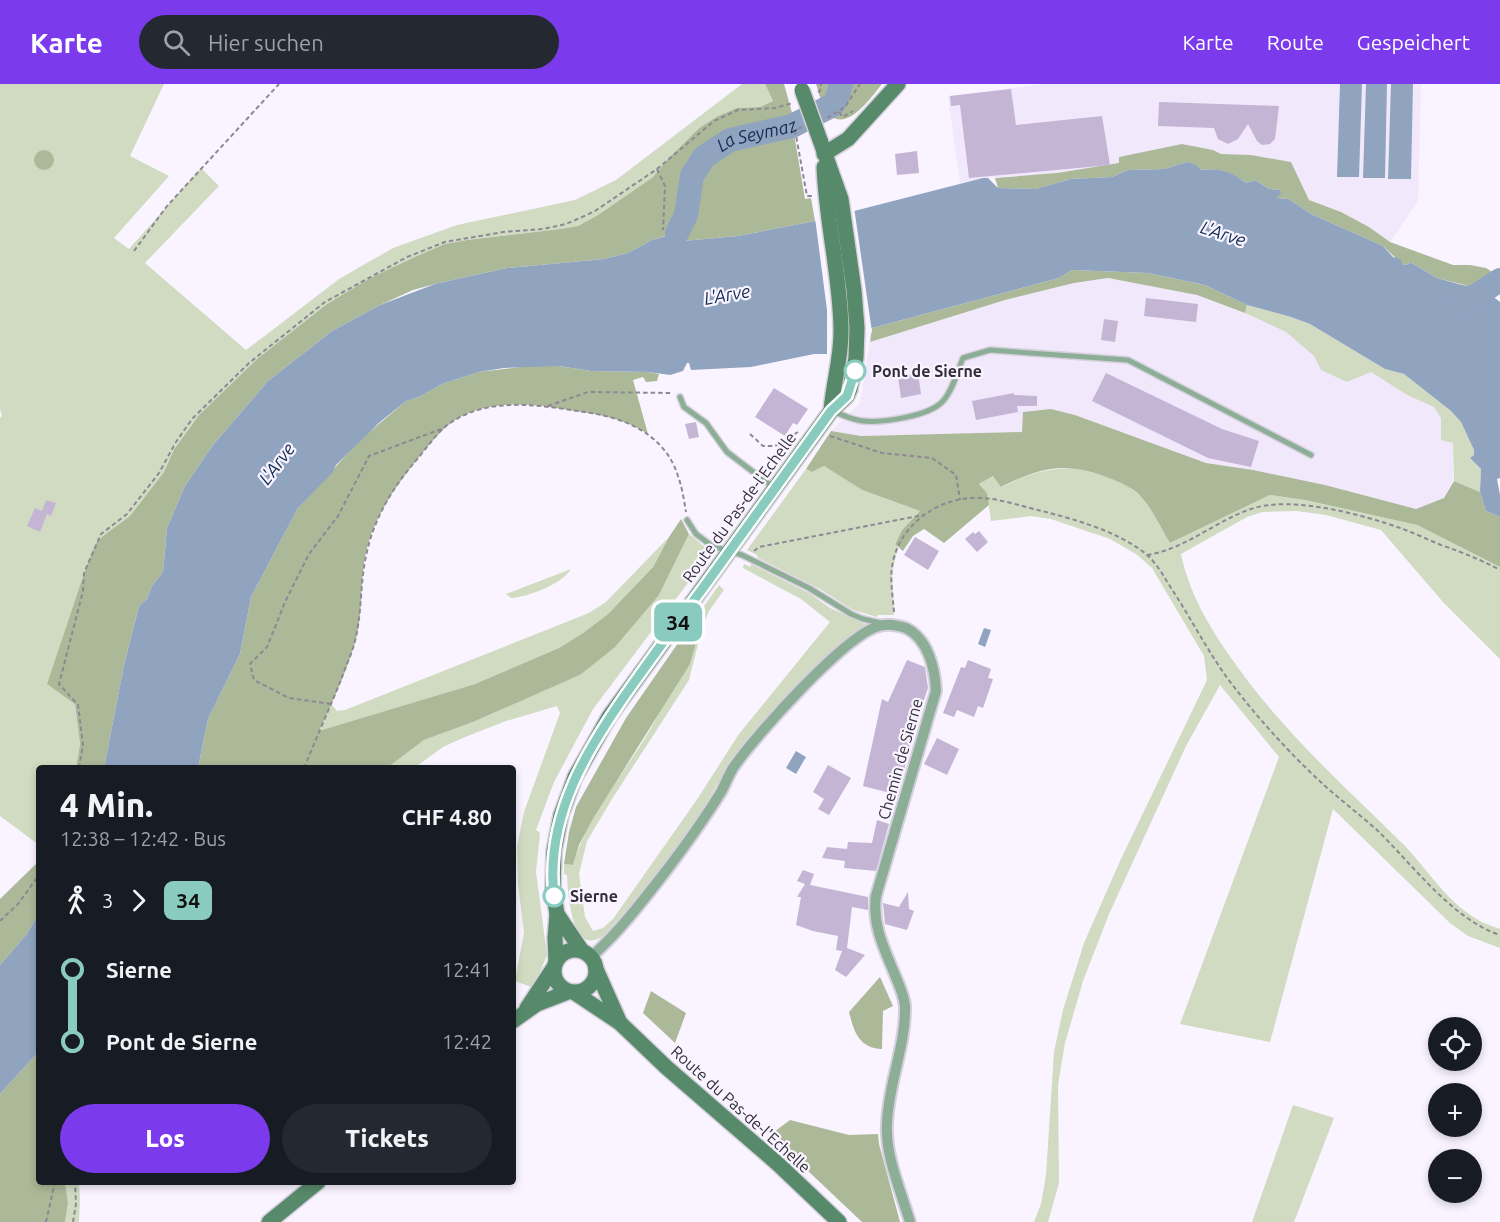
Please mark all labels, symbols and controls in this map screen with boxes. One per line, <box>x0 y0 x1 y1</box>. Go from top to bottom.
search box <box>139 15 559 69</box>
icon: search <box>160 26 193 59</box>
text: Karte <box>30 27 103 58</box>
text: Hier suchen <box>208 30 324 55</box>
text: Karte <box>1182 30 1234 54</box>
text: Route <box>1267 30 1324 54</box>
text: Gespeichert <box>1357 30 1470 54</box>
water label: La Seymaz <box>712 114 801 155</box>
water label: L'Arve <box>1198 216 1248 250</box>
water label: L'Arve <box>702 280 751 308</box>
marker: Pont de Sierne <box>844 360 866 382</box>
place label: Pont de Sierne <box>872 362 982 380</box>
street label: Route du Pas-de-l'Echelle <box>679 428 799 586</box>
water label: L'Arve <box>254 439 298 488</box>
line badge: 34 <box>651 602 705 642</box>
text: 34 <box>666 610 690 634</box>
street label: Chemin de Sierne <box>874 696 926 822</box>
text: 4 Min. <box>60 786 153 823</box>
text: CHF 4.80 <box>402 804 492 829</box>
text: 12:38 – 12:42 · Bus <box>60 827 226 850</box>
icon: walk <box>60 884 93 917</box>
icon: forward <box>122 884 155 917</box>
marker: Sierne <box>543 885 565 907</box>
place label: Sierne <box>570 887 618 905</box>
text: 34 <box>176 888 200 912</box>
text: 3 <box>102 889 113 912</box>
text: Sierne <box>106 957 172 982</box>
text: 12:41 <box>442 958 492 981</box>
map controls <box>1428 1017 1482 1203</box>
button: locate <box>1428 1017 1482 1071</box>
text: Pont de Sierne <box>106 1029 257 1054</box>
text: 12:42 <box>442 1030 492 1053</box>
street label: Route du Pas-de-l'Echelle <box>668 1042 814 1176</box>
button: + <box>1428 1083 1482 1137</box>
button: Los <box>60 1104 270 1173</box>
button: Tickets <box>282 1104 492 1173</box>
button: − <box>1428 1149 1482 1203</box>

